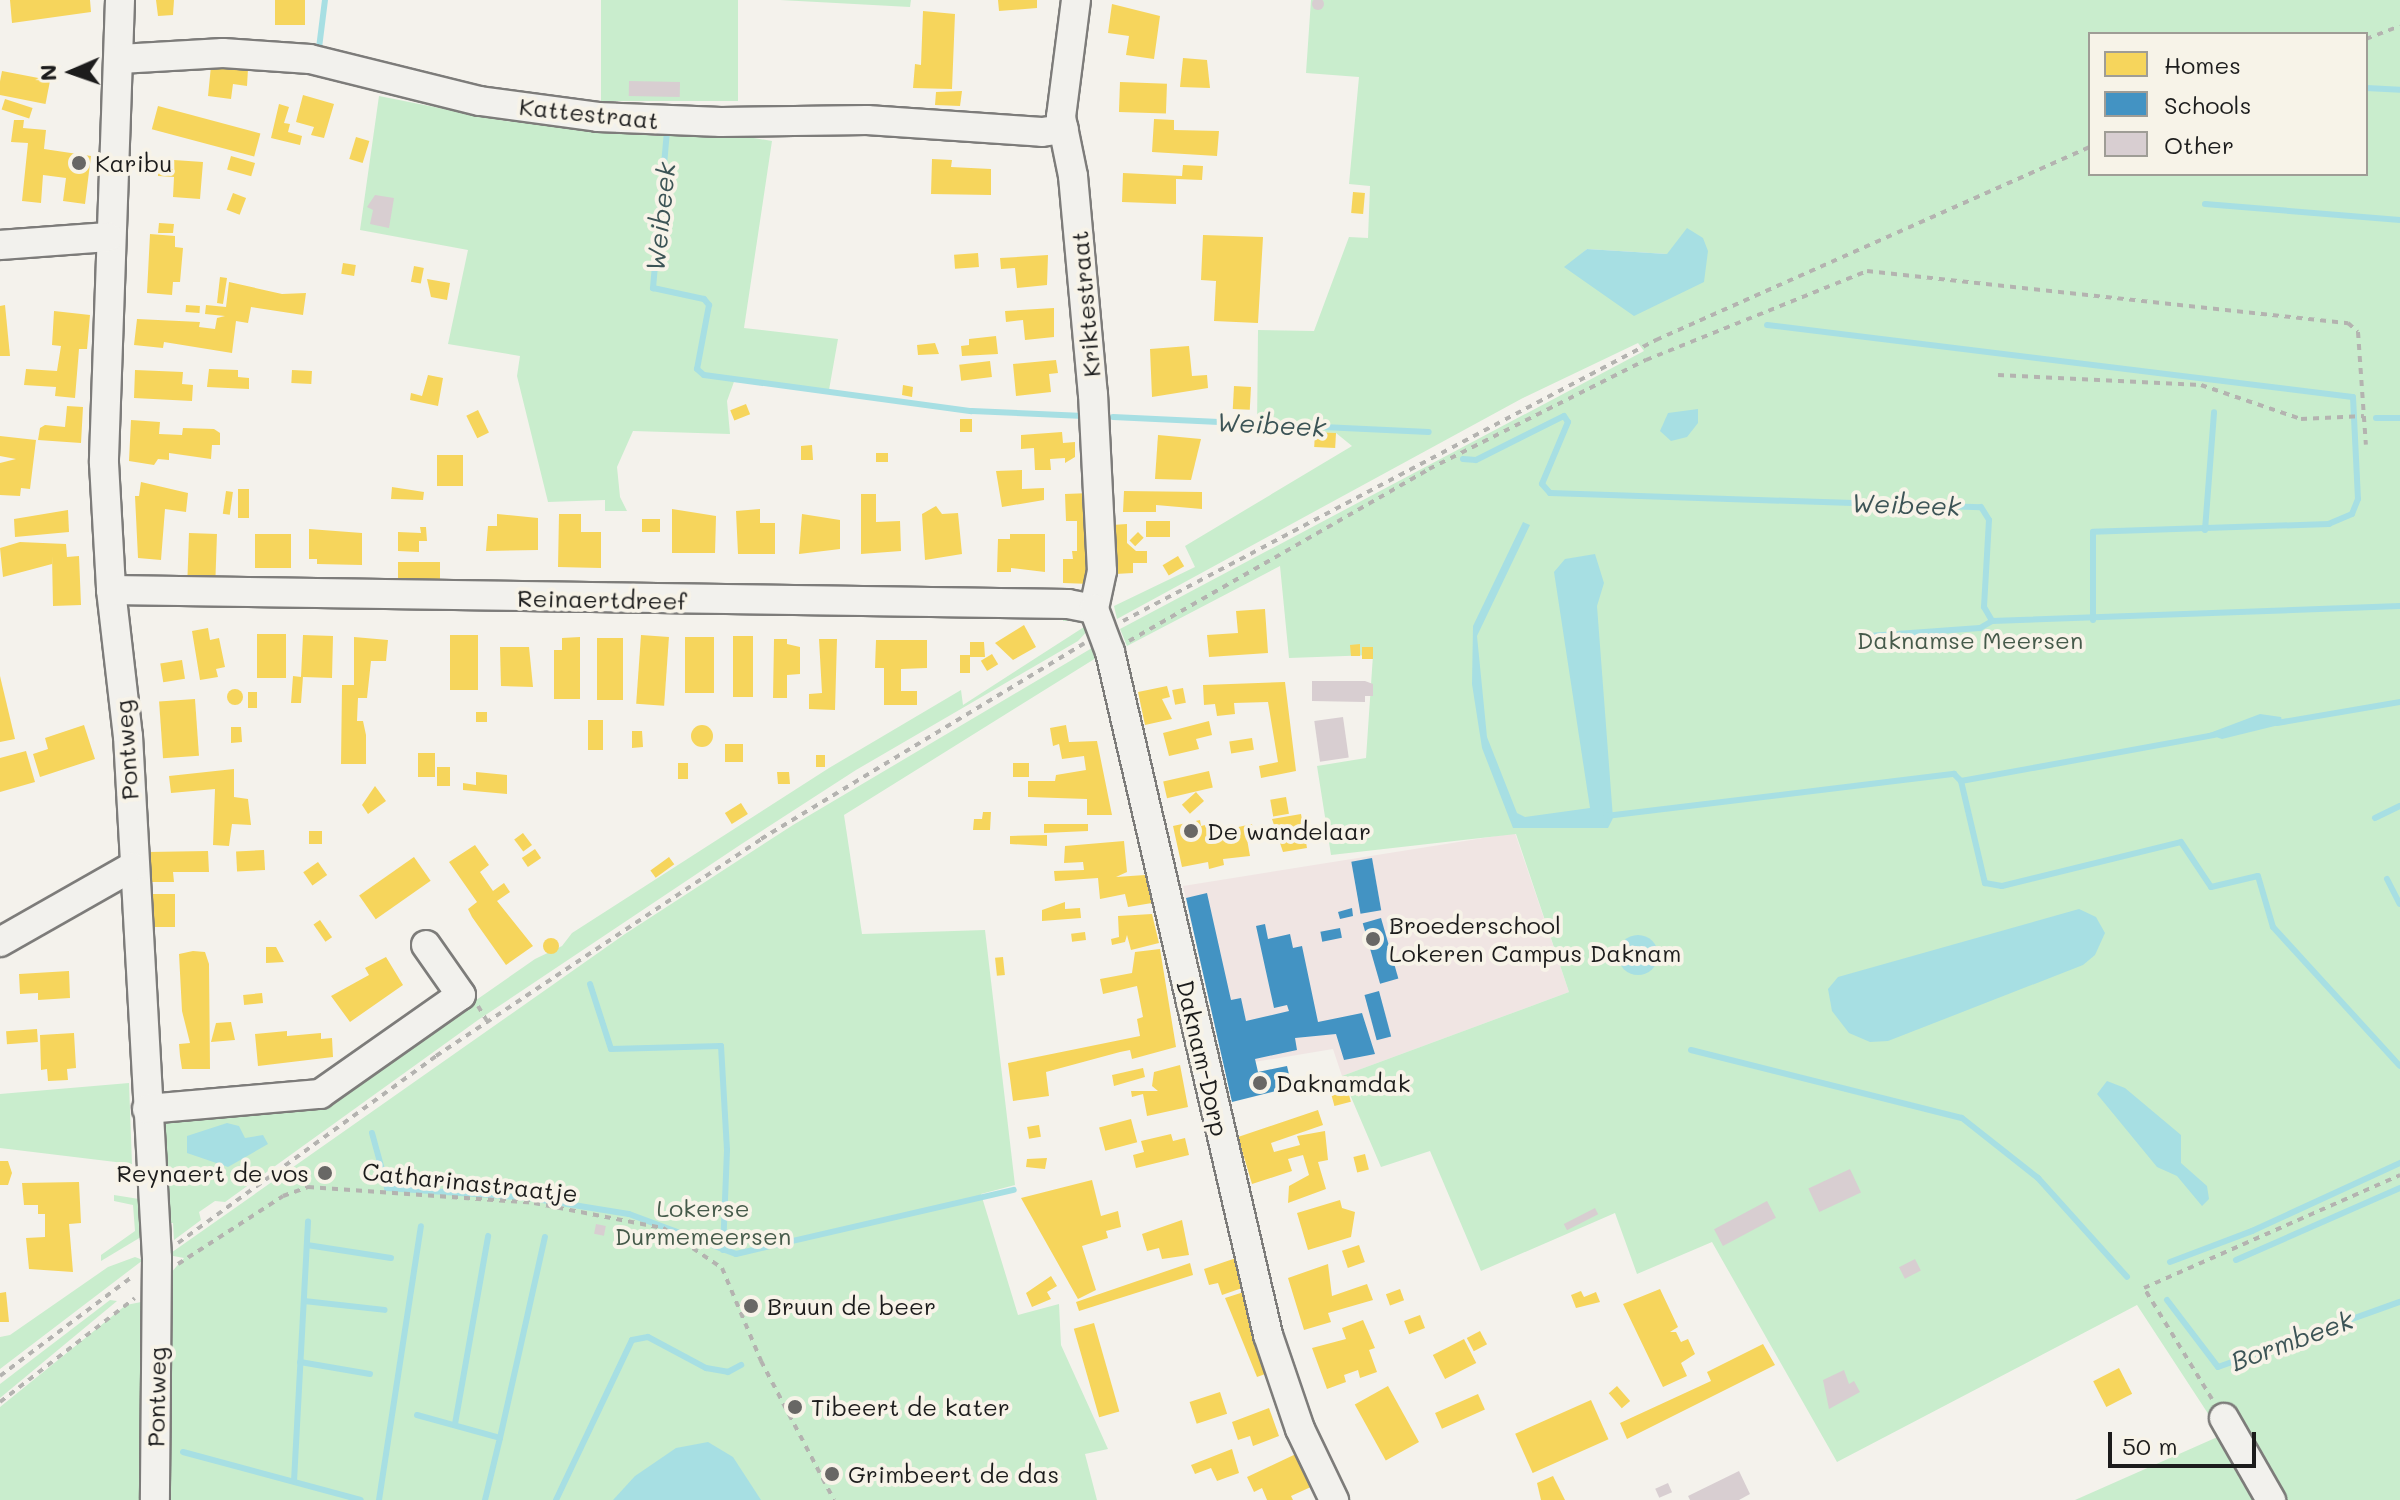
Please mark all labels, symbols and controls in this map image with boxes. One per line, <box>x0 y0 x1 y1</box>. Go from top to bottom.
north arrow <box>32 32 112 112</box>
legend <box>2088 32 2368 176</box>
text: Homes <box>2164 49 2241 80</box>
text: N <box>33 64 62 82</box>
text: Schools <box>2164 89 2251 120</box>
street label: Kattestraat <box>518 91 660 135</box>
text: Other <box>2164 129 2234 160</box>
place label: Karibu <box>95 149 172 177</box>
marker: Karibu <box>70 154 88 172</box>
water label: Weibeek <box>640 161 682 273</box>
street label: Kriktestraat <box>1064 230 1106 378</box>
water label: Weibeek <box>1216 407 1326 443</box>
water label: Weibeek <box>1851 487 1961 523</box>
street label: Reinaertdreef <box>517 583 687 615</box>
park label: Daknamse Meersen <box>1857 626 2083 654</box>
street label: Pontweg <box>108 699 144 801</box>
place label: De wandelaar <box>1207 817 1371 845</box>
marker: De wandelaar <box>1182 822 1200 840</box>
place label: Broederschool Lokeren Campus Daknam <box>1389 911 1681 967</box>
marker: Broederschool Lokeren Campus Daknam <box>1364 930 1382 948</box>
street label: Daknam-Dorp <box>1171 977 1235 1139</box>
place label: Daknamdak <box>1276 1069 1410 1097</box>
marker: Daknamdak <box>1251 1074 1269 1092</box>
street label: Catharinastraatje <box>361 1156 579 1208</box>
place label: Reynaert de vos <box>116 1159 309 1187</box>
marker: Reynaert de vos <box>316 1164 334 1182</box>
park label: Lokerse Durmemeersen <box>615 1194 791 1250</box>
place label: Bruun de beer <box>767 1292 936 1320</box>
marker: Bruun de beer <box>742 1297 760 1315</box>
water label: Bormbeek <box>2227 1304 2357 1378</box>
street label: Pontweg <box>141 1347 171 1447</box>
place label: Tibeert de kater <box>811 1393 1010 1421</box>
marker: Tibeert de kater <box>786 1398 804 1416</box>
scale bar <box>2112 1416 2260 1466</box>
text: 50 m <box>2122 1430 2178 1461</box>
place label: Grimbeert de das <box>848 1460 1059 1488</box>
marker: Grimbeert de das <box>823 1465 841 1483</box>

